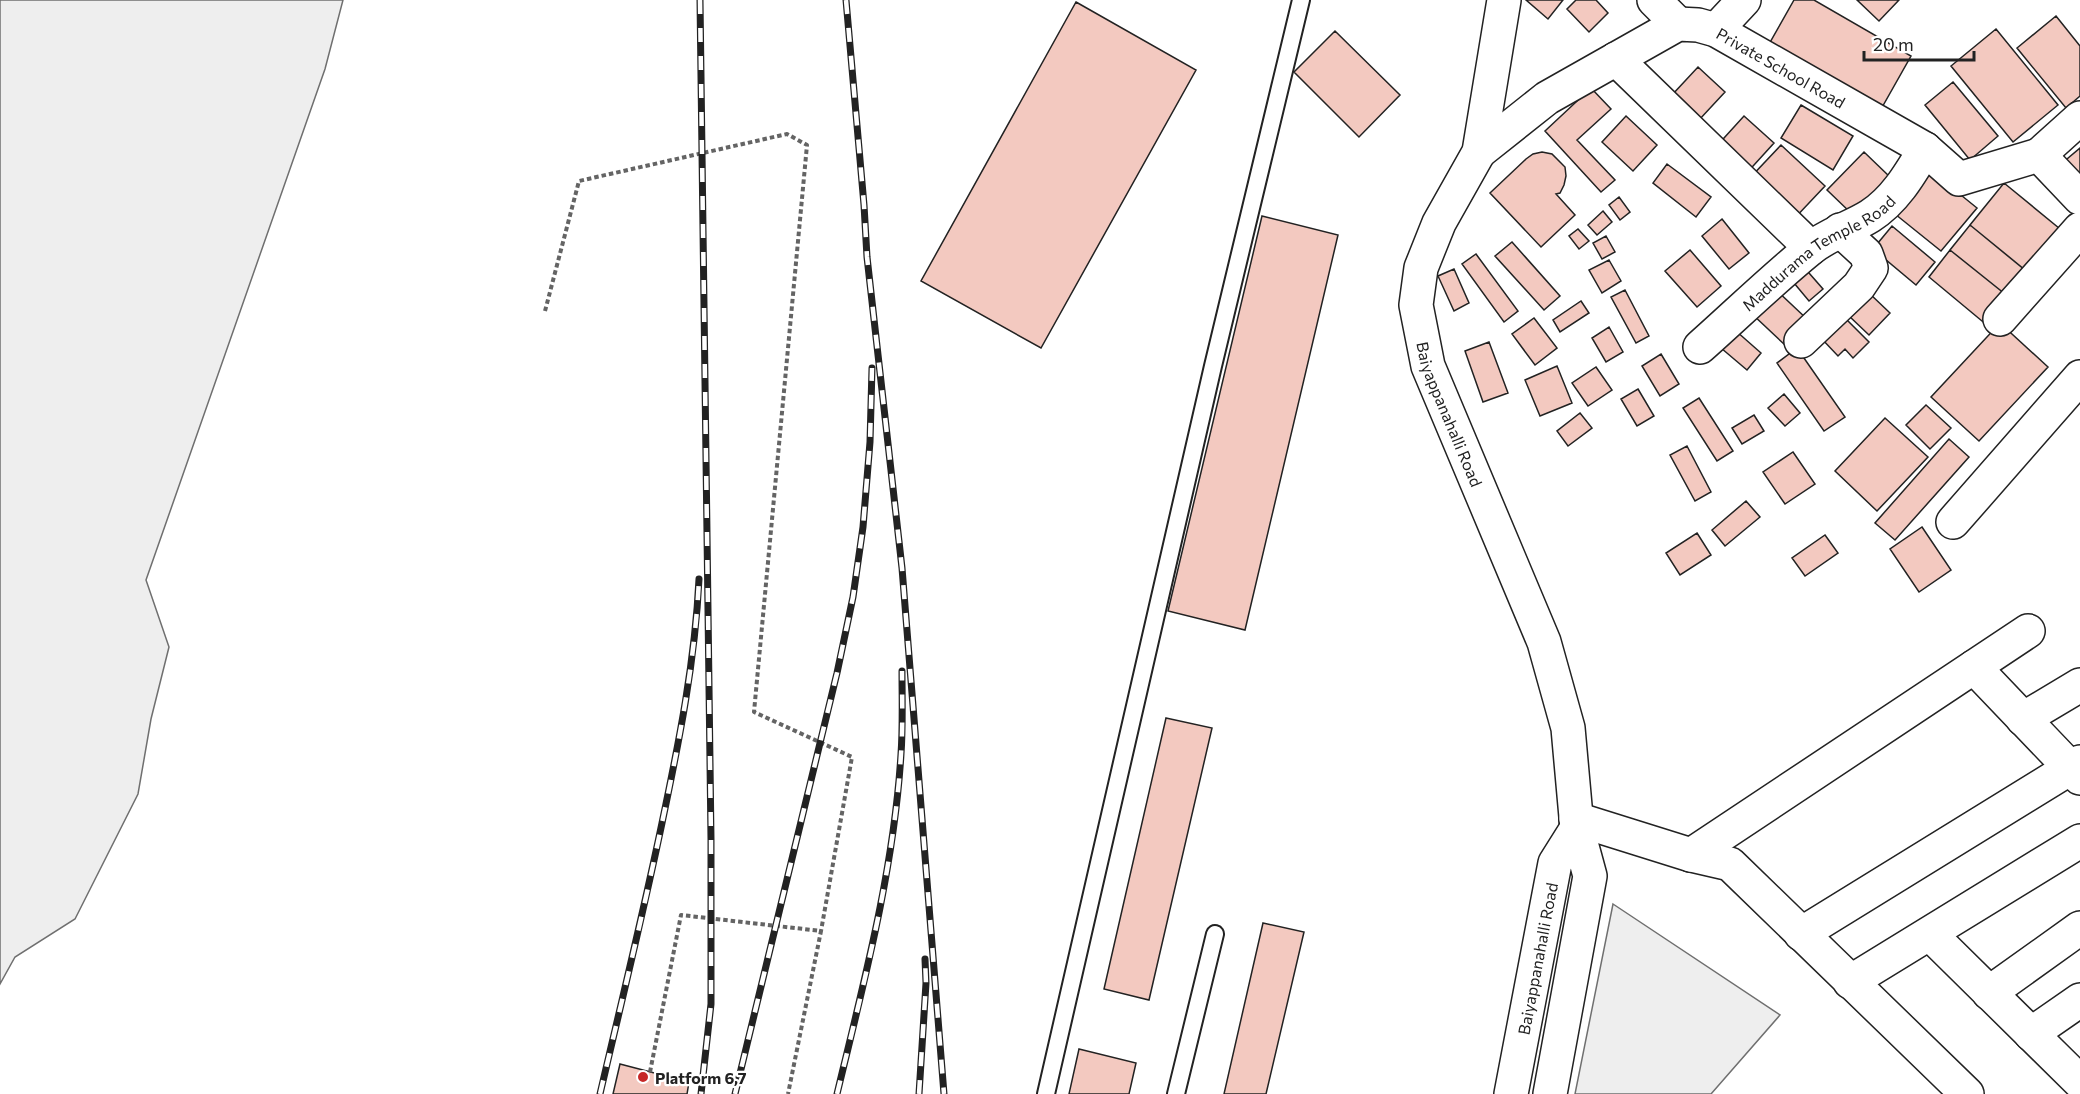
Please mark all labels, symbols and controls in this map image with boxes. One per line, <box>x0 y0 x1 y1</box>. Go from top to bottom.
street label: Private School Road <box>1713 23 1849 111</box>
scale bar <box>1864 24 1974 62</box>
text: 20 m <box>1873 33 1914 55</box>
street label: Maddurama Temple Road <box>1738 191 1898 314</box>
street label: Baiyappanahalli Road <box>1414 340 1487 489</box>
street label: Baiyappanahalli Road <box>1513 881 1561 1036</box>
place label: Platform 6,7 <box>655 1068 747 1087</box>
marker: Platform 6,7 <box>636 1070 650 1084</box>

